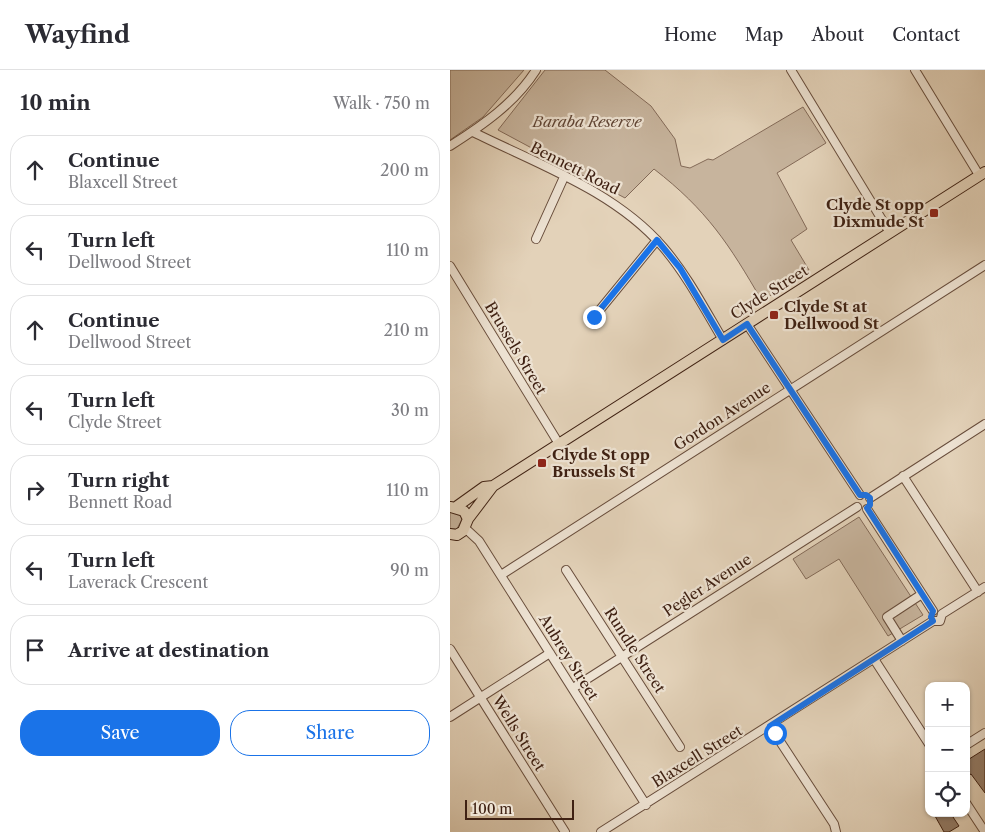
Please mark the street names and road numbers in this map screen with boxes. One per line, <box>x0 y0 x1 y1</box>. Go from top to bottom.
street label: Bennett Road <box>527 137 623 199</box>
street label: Clyde Street <box>727 260 812 323</box>
street label: Brussels Street <box>481 298 552 398</box>
street label: Gordon Avenue <box>670 378 774 454</box>
street label: Pegler Avenue <box>659 549 755 621</box>
street label: Rundle Street <box>600 604 670 697</box>
street label: Aubrey Street <box>535 610 603 704</box>
street label: Wells Street <box>488 691 550 775</box>
street label: Blaxcell Street <box>648 720 746 791</box>

